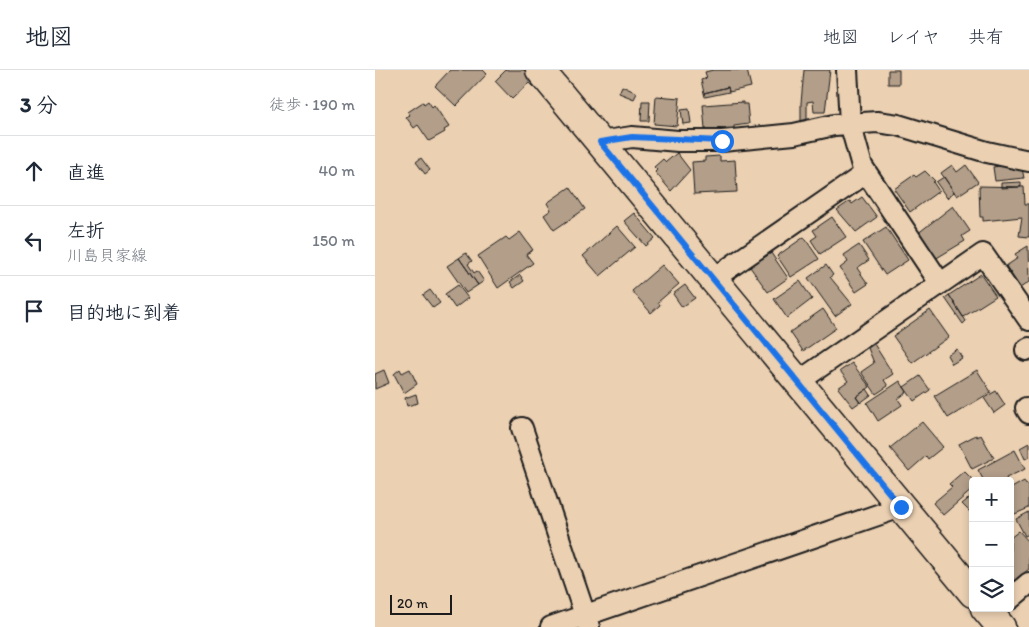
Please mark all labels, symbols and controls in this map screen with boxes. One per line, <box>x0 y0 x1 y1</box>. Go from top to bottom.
text: 地図 <box>25 22 73 51</box>
text: 地図 <box>823 26 859 48</box>
text: レイヤ <box>887 26 940 48</box>
text: 共有 <box>968 26 1004 48</box>
text: 3 分 <box>20 92 57 117</box>
text: 徒歩 · 190 m <box>269 95 355 114</box>
route start <box>711 130 734 153</box>
icon: ahead <box>20 157 48 185</box>
text: 直進 <box>67 161 105 184</box>
text: 40 m <box>318 161 355 180</box>
text: 左折 <box>67 219 105 242</box>
icon: left <box>20 227 48 255</box>
text: 150 m <box>312 231 355 250</box>
text: 川島貝家線 <box>67 246 147 265</box>
icon: arrive <box>20 297 48 325</box>
text: 目的地に到着 <box>67 301 181 324</box>
map controls <box>969 477 1014 612</box>
button: + <box>969 477 1014 522</box>
route end <box>890 496 913 519</box>
button: − <box>969 522 1014 567</box>
button: layers <box>969 567 1014 612</box>
scale bar <box>390 592 453 615</box>
text: 20 m <box>397 595 428 612</box>

